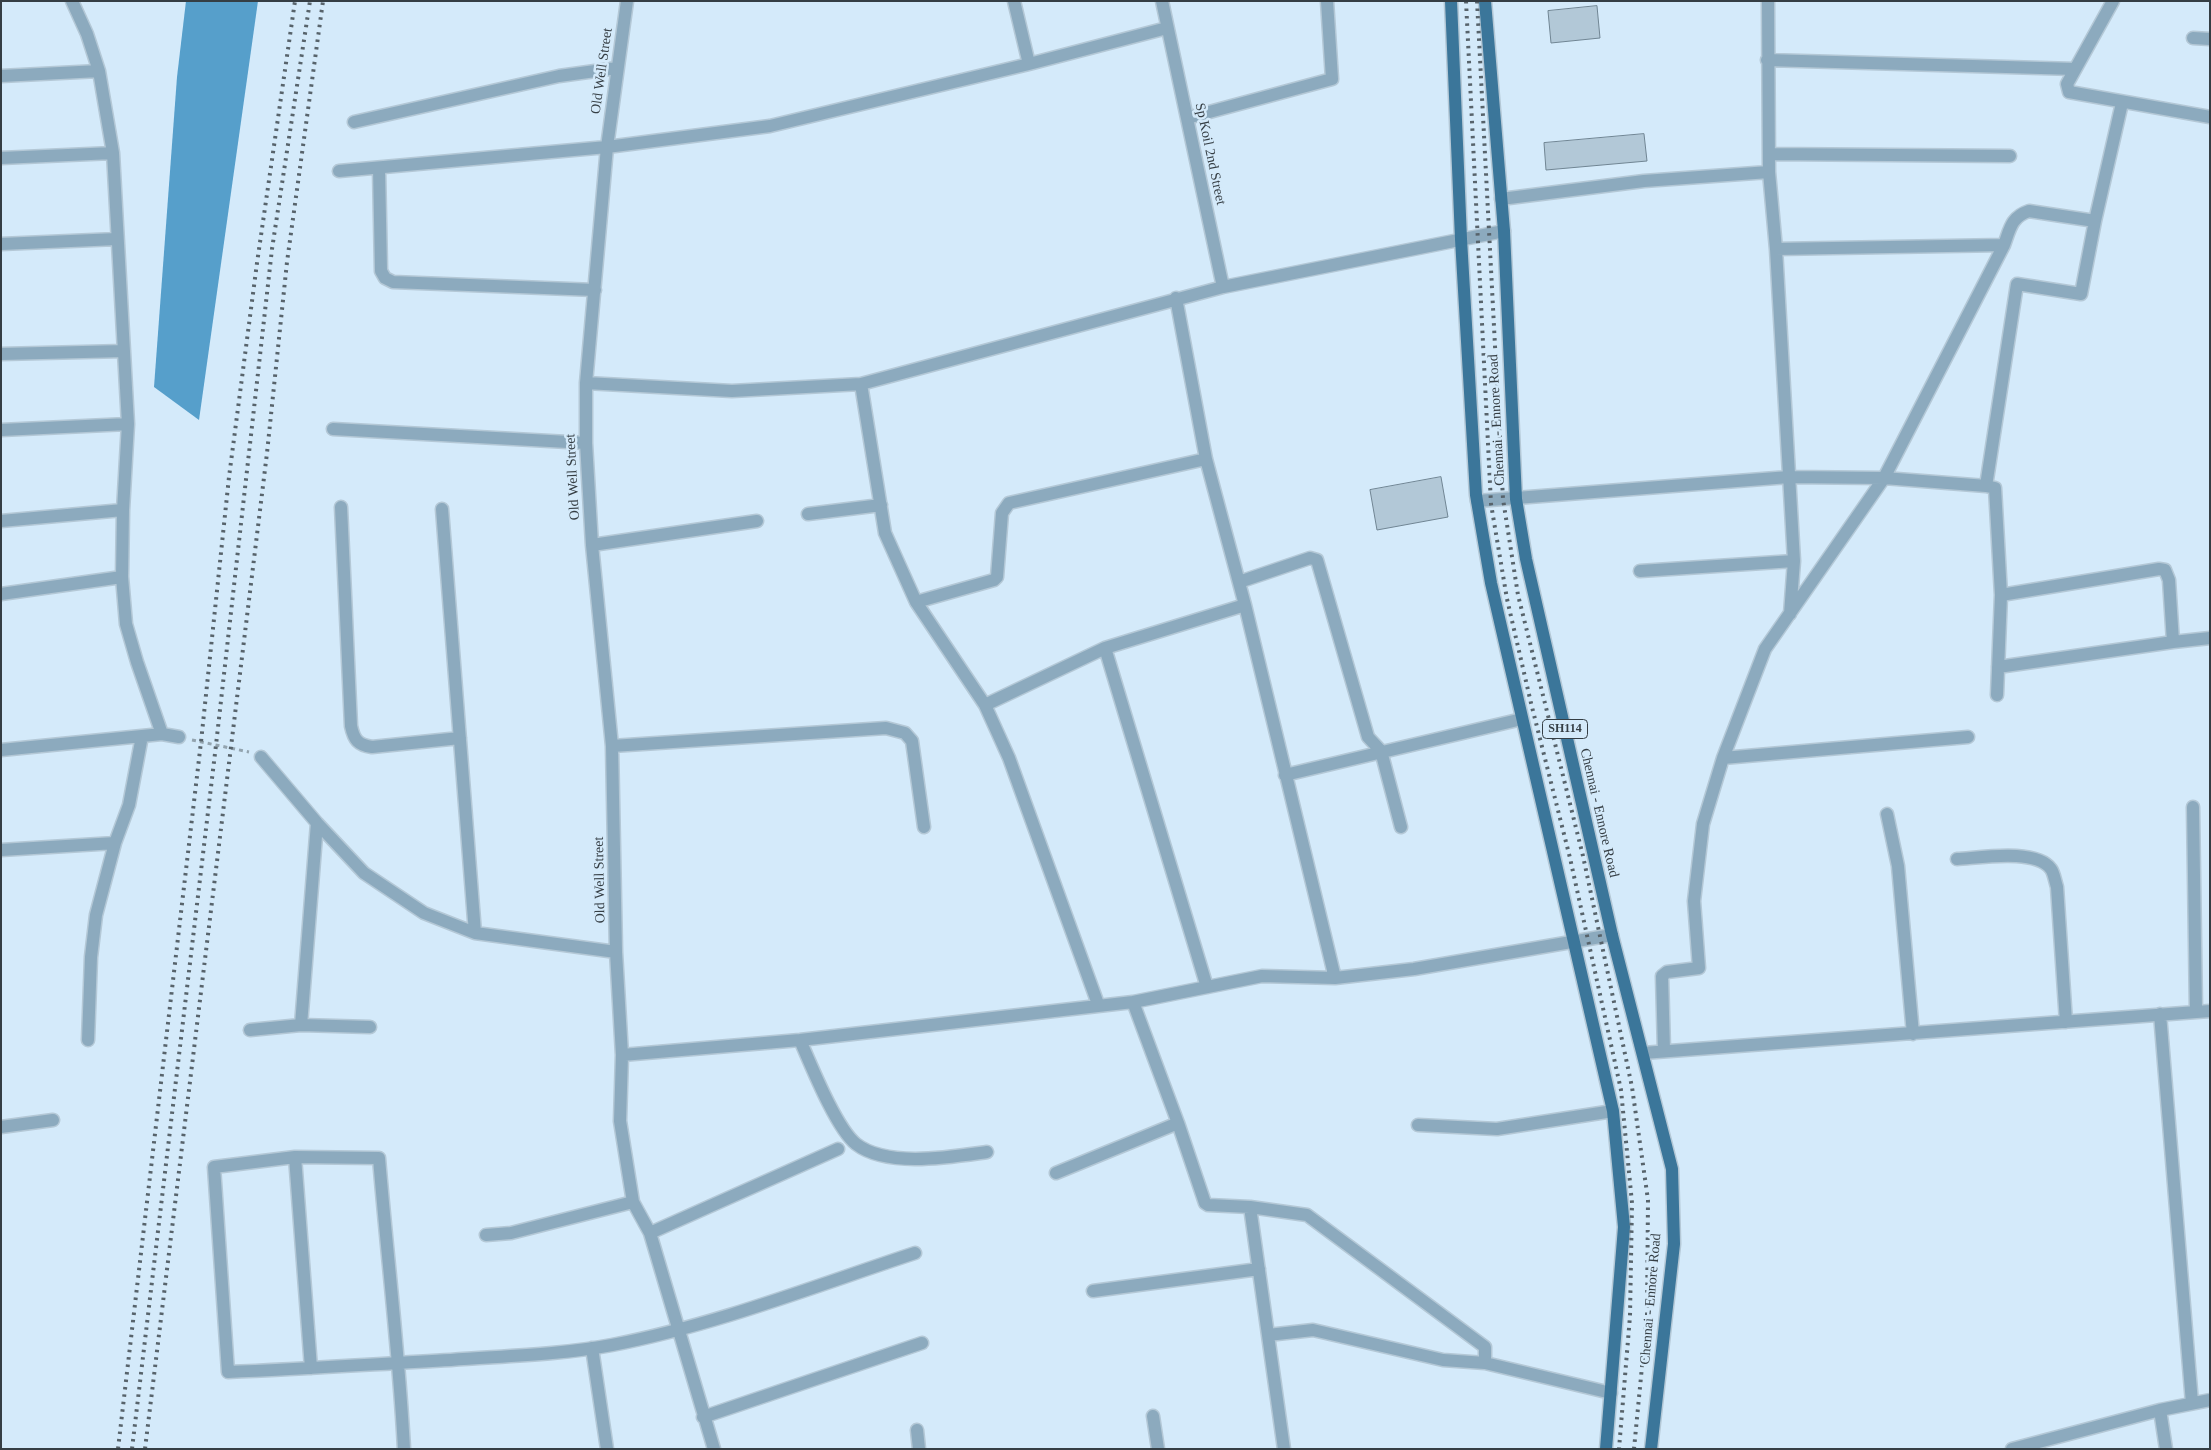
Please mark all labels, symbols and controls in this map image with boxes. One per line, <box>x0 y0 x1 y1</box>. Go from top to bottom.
street label: Old Well Street <box>588 27 616 115</box>
street label: Sp Koil 2nd Street <box>1191 101 1229 207</box>
street label: Chennai - Ennore Road <box>1485 354 1509 486</box>
street label: Old Well Street <box>562 433 584 521</box>
road number: SH114 <box>1542 720 1588 739</box>
street label: Chennai - Ennore Road <box>1576 747 1622 879</box>
street label: Old Well Street <box>591 836 609 924</box>
street label: Chennai - Ennore Road <box>1637 1233 1665 1365</box>

